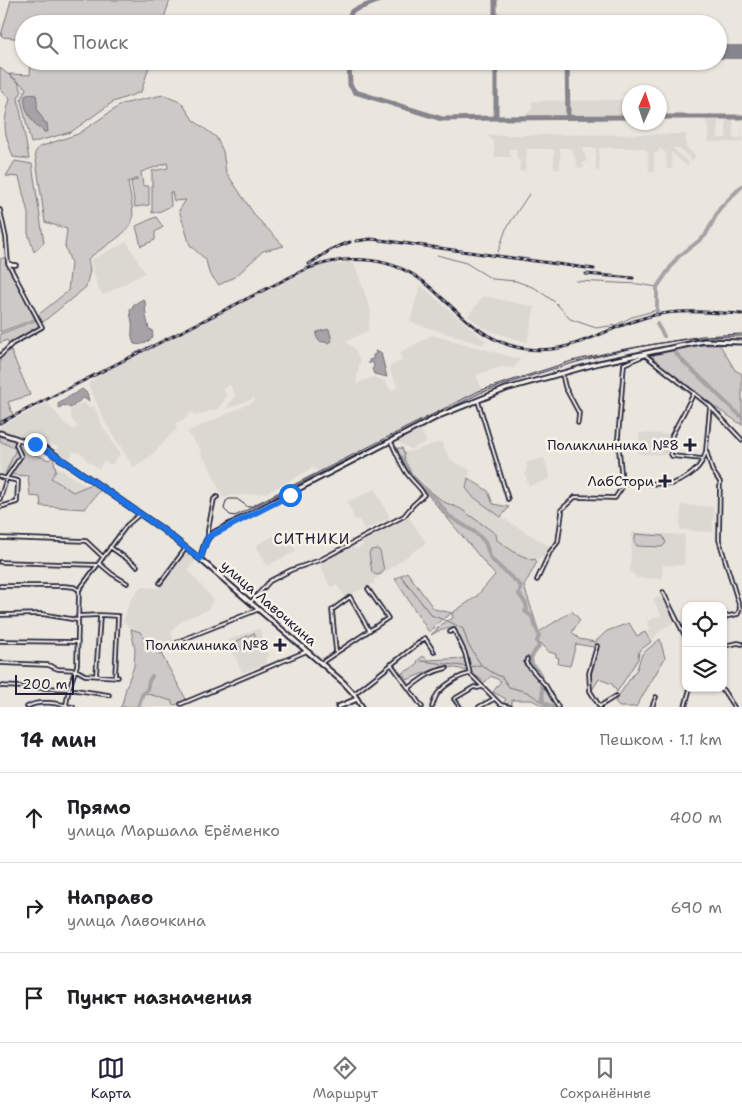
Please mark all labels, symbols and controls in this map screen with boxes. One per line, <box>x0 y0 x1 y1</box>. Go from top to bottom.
search box <box>15 15 727 70</box>
icon: search <box>33 29 61 57</box>
text: Поиск <box>73 30 128 55</box>
north arrow <box>622 85 667 130</box>
route end <box>24 433 47 456</box>
place label: Поликлинника №8 <box>547 436 679 454</box>
marker: Поликлинника №8 <box>683 438 697 452</box>
place label: ЛабСтори <box>587 472 654 490</box>
marker: ЛабСтори <box>658 474 672 488</box>
route start <box>279 484 302 507</box>
district label: СИТНИКИ <box>274 529 350 549</box>
street label: улица Лавочкина <box>217 556 321 650</box>
map controls <box>682 602 727 692</box>
button: locate <box>682 602 727 647</box>
place label: Поликлиника №8 <box>145 636 269 654</box>
marker: Поликлиника №8 <box>273 638 287 652</box>
button: layers <box>682 647 727 692</box>
scale bar <box>15 672 74 695</box>
text: 200 m <box>22 675 68 693</box>
text: 14 мин <box>20 726 97 754</box>
text: Пешком · 1.1 km <box>600 729 722 750</box>
text: Прямо <box>67 795 131 820</box>
icon: ahead <box>20 804 48 832</box>
text: 400 m <box>669 807 722 828</box>
text: улица Маршала Ерёменко <box>67 820 280 841</box>
text: Направо <box>67 885 153 910</box>
icon: right <box>20 894 48 922</box>
text: 690 m <box>671 897 722 918</box>
text: улица Лавочкина <box>67 910 206 931</box>
icon: arrive <box>20 984 48 1012</box>
text: Пункт назначения <box>67 985 252 1010</box>
tab: Карта <box>91 1054 131 1102</box>
tab: Маршрут <box>313 1054 378 1102</box>
tab: Сохранённые <box>560 1054 651 1102</box>

